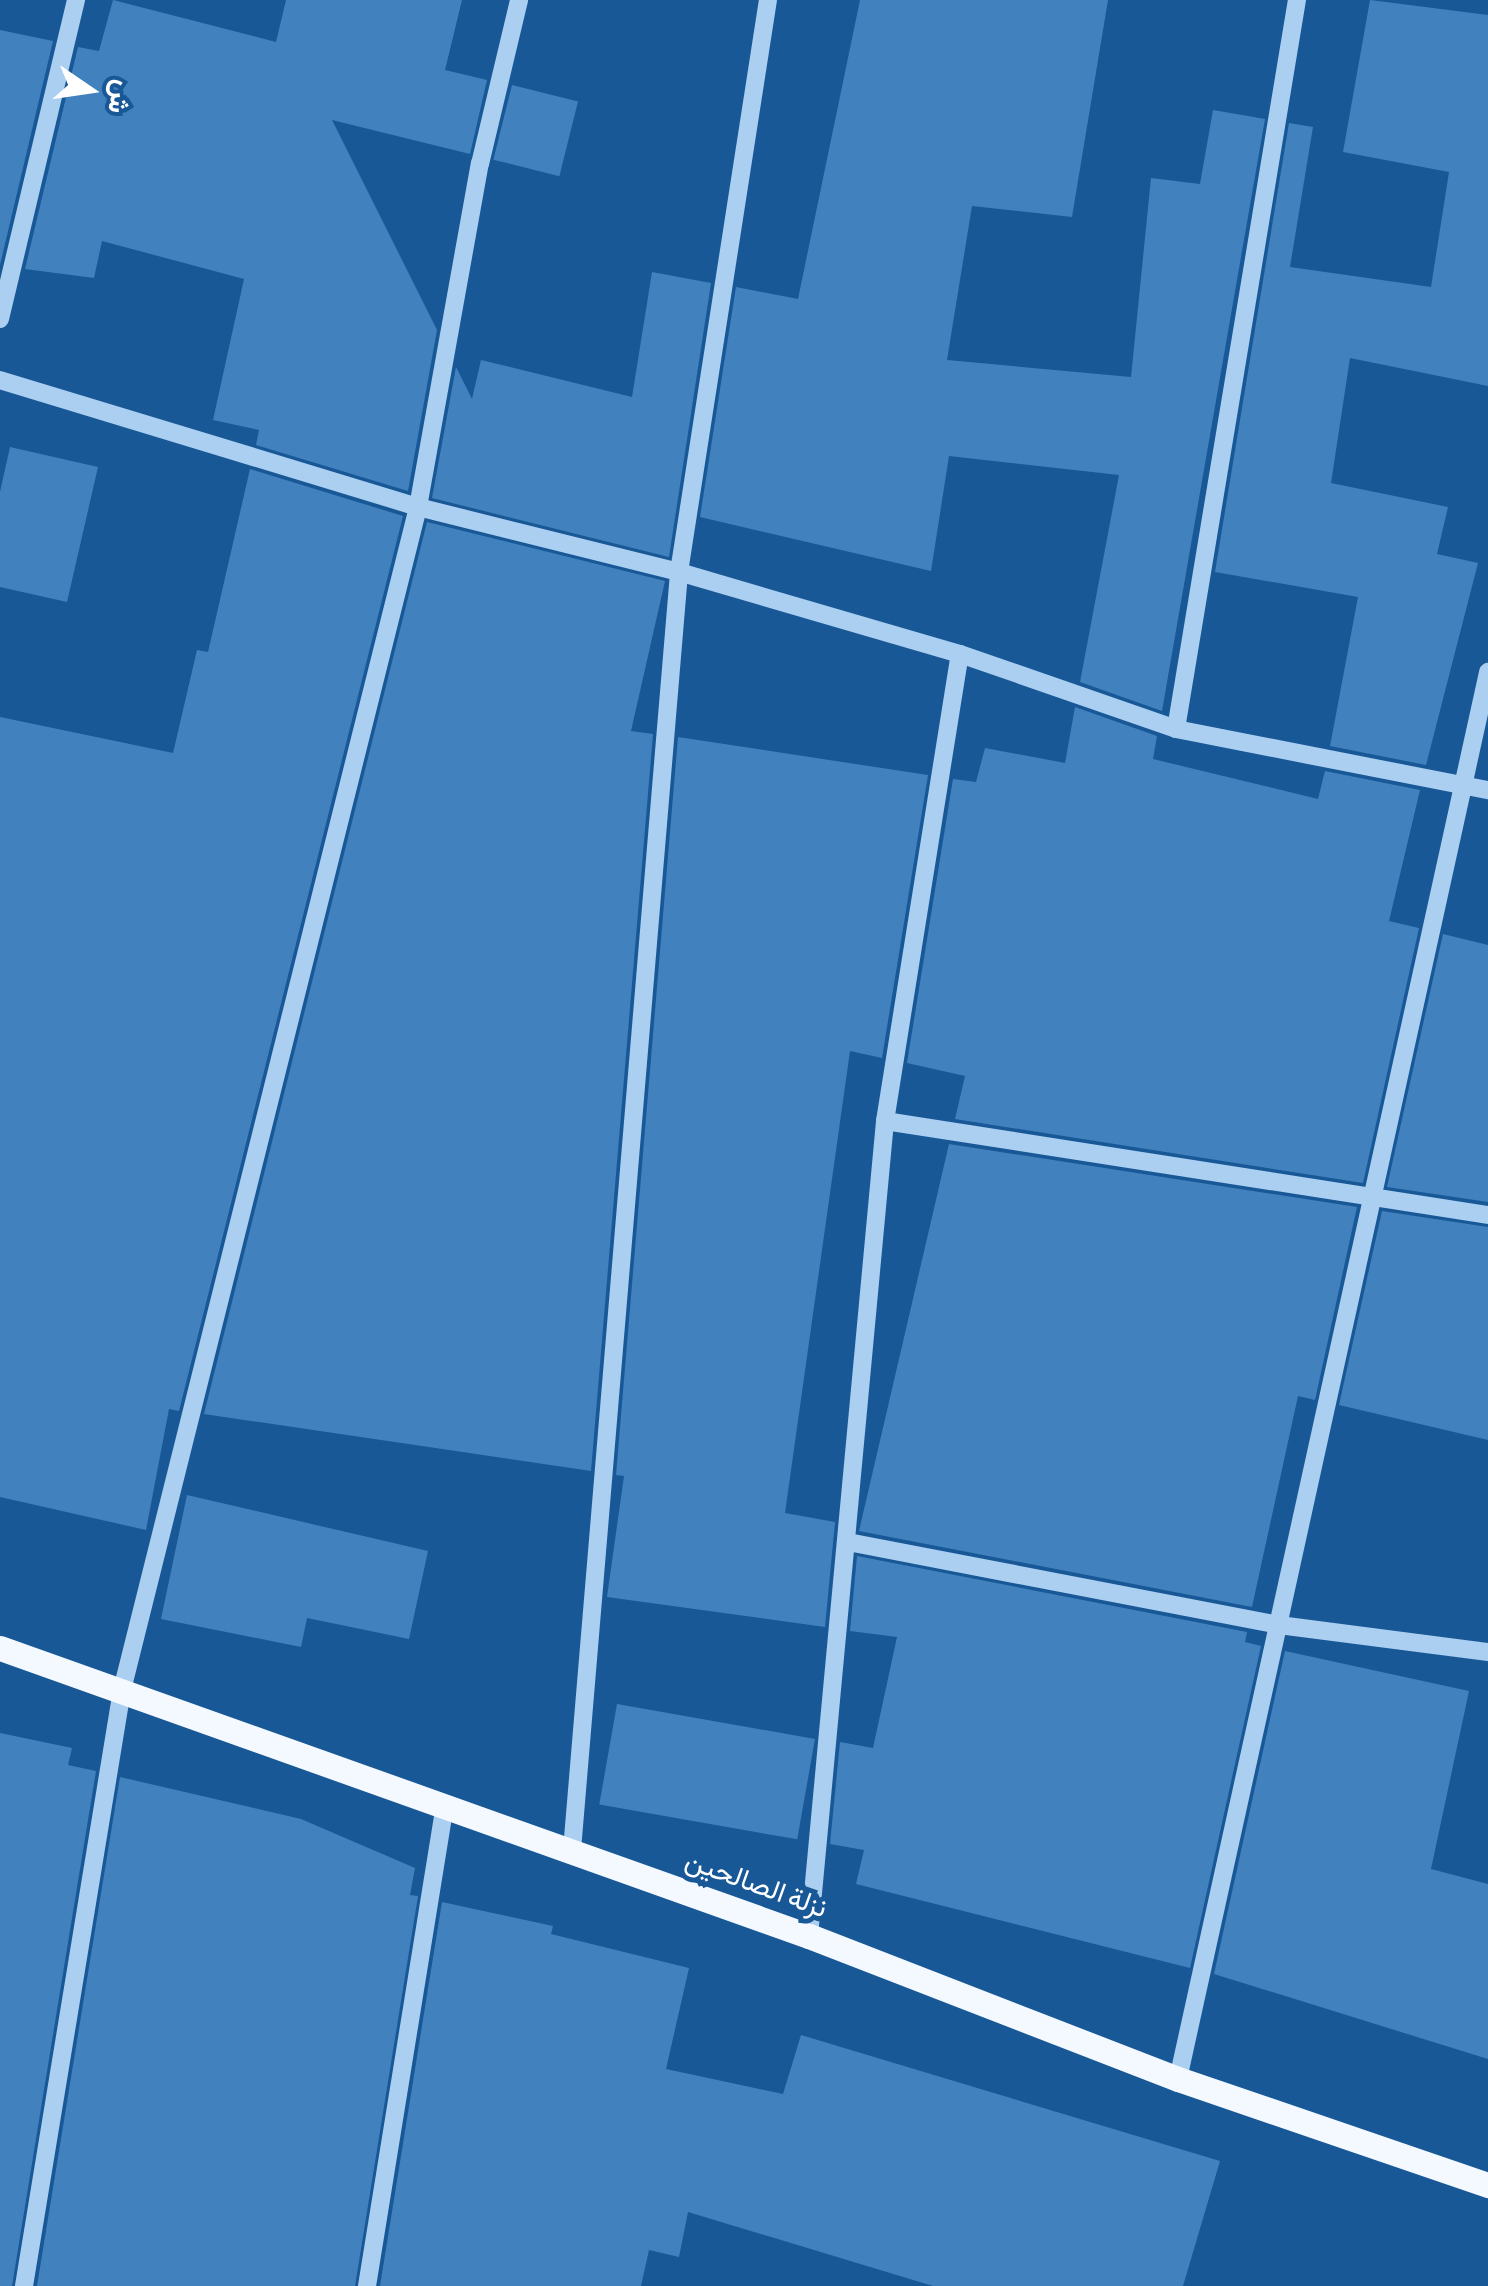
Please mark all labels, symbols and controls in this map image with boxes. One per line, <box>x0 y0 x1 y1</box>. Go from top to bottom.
north arrow <box>40 40 140 140</box>
text: ش <box>100 77 140 117</box>
street label: نزلة الصالحين <box>681 1844 831 1926</box>

